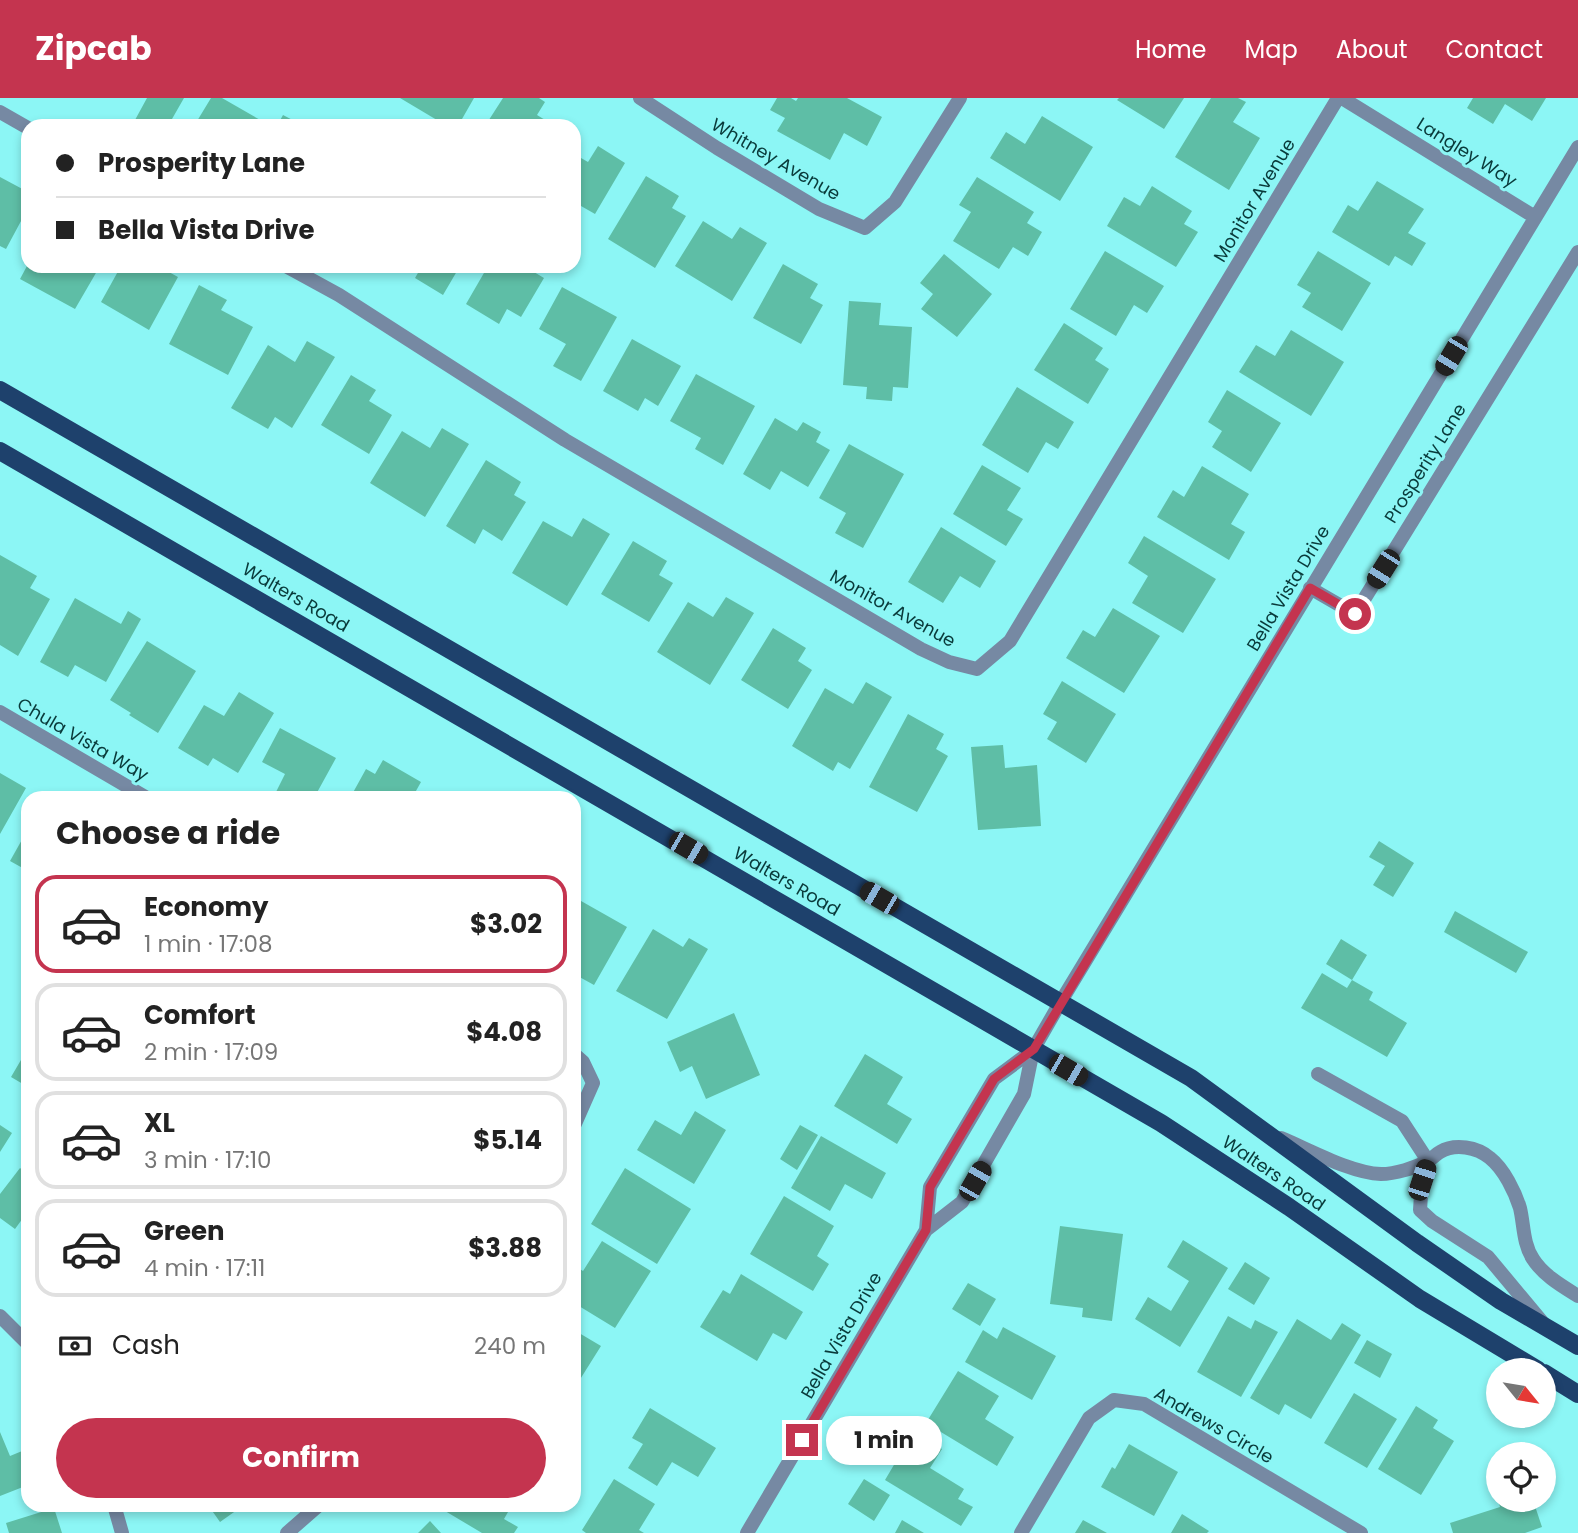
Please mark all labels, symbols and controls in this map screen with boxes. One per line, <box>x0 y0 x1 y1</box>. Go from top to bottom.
text: Zipcab <box>35 25 152 72</box>
text: Home <box>1135 33 1207 66</box>
text: Map <box>1245 33 1298 66</box>
text: About <box>1336 33 1407 66</box>
text: Contact <box>1445 33 1543 66</box>
street label: Langley Way <box>1412 111 1522 193</box>
street label: Whitney Avenue <box>707 112 845 206</box>
street label: Monitor Avenue <box>1207 133 1301 267</box>
text: Prosperity Lane <box>98 145 305 181</box>
text: Bella Vista Drive <box>98 212 315 248</box>
car <box>1432 333 1471 379</box>
street label: Prosperity Lane <box>1378 398 1472 528</box>
street label: Bella Vista Drive <box>1241 520 1335 656</box>
car <box>1363 546 1404 592</box>
street label: Walters Road <box>238 556 354 638</box>
street label: Monitor Avenue <box>826 563 960 653</box>
route start <box>1339 598 1371 630</box>
street label: Chula Vista Way <box>13 691 153 787</box>
text: Choose a ride <box>56 810 280 855</box>
car <box>665 828 712 868</box>
street label: Walters Road <box>729 840 845 922</box>
car <box>856 878 903 918</box>
text: Economy <box>144 889 268 925</box>
icon: car <box>60 893 123 956</box>
text: $3.02 <box>470 906 542 942</box>
text: 1 min · 17:08 <box>144 928 273 960</box>
text: Comfort <box>144 997 256 1033</box>
icon: car <box>60 1001 123 1064</box>
text: $4.08 <box>466 1014 542 1050</box>
text: 2 min · 17:09 <box>144 1036 278 1068</box>
car <box>1045 1050 1092 1090</box>
text: XL <box>144 1105 175 1141</box>
icon: car <box>60 1109 123 1172</box>
text: $5.14 <box>473 1122 542 1158</box>
street label: Walters Road <box>1217 1129 1331 1217</box>
text: 3 min · 17:10 <box>144 1144 272 1176</box>
car <box>1406 1157 1439 1203</box>
car <box>956 1158 995 1204</box>
text: Green <box>144 1213 225 1249</box>
icon: car <box>60 1217 123 1280</box>
text: $3.88 <box>468 1230 542 1266</box>
text: 4 min · 17:11 <box>144 1252 265 1284</box>
street label: Bella Vista Drive <box>795 1267 887 1403</box>
icon: cash <box>56 1327 94 1365</box>
text: Cash <box>112 1327 180 1363</box>
text: 240 m <box>474 1330 546 1362</box>
north arrow <box>1486 1358 1556 1428</box>
map controls <box>1486 1358 1556 1512</box>
street label: Andrews Circle <box>1150 1381 1278 1469</box>
callout: 1 min <box>826 1416 942 1464</box>
button: Confirm <box>56 1418 546 1498</box>
route end <box>786 1424 818 1456</box>
text: 1 min <box>854 1424 914 1456</box>
button: locate <box>1486 1442 1556 1512</box>

